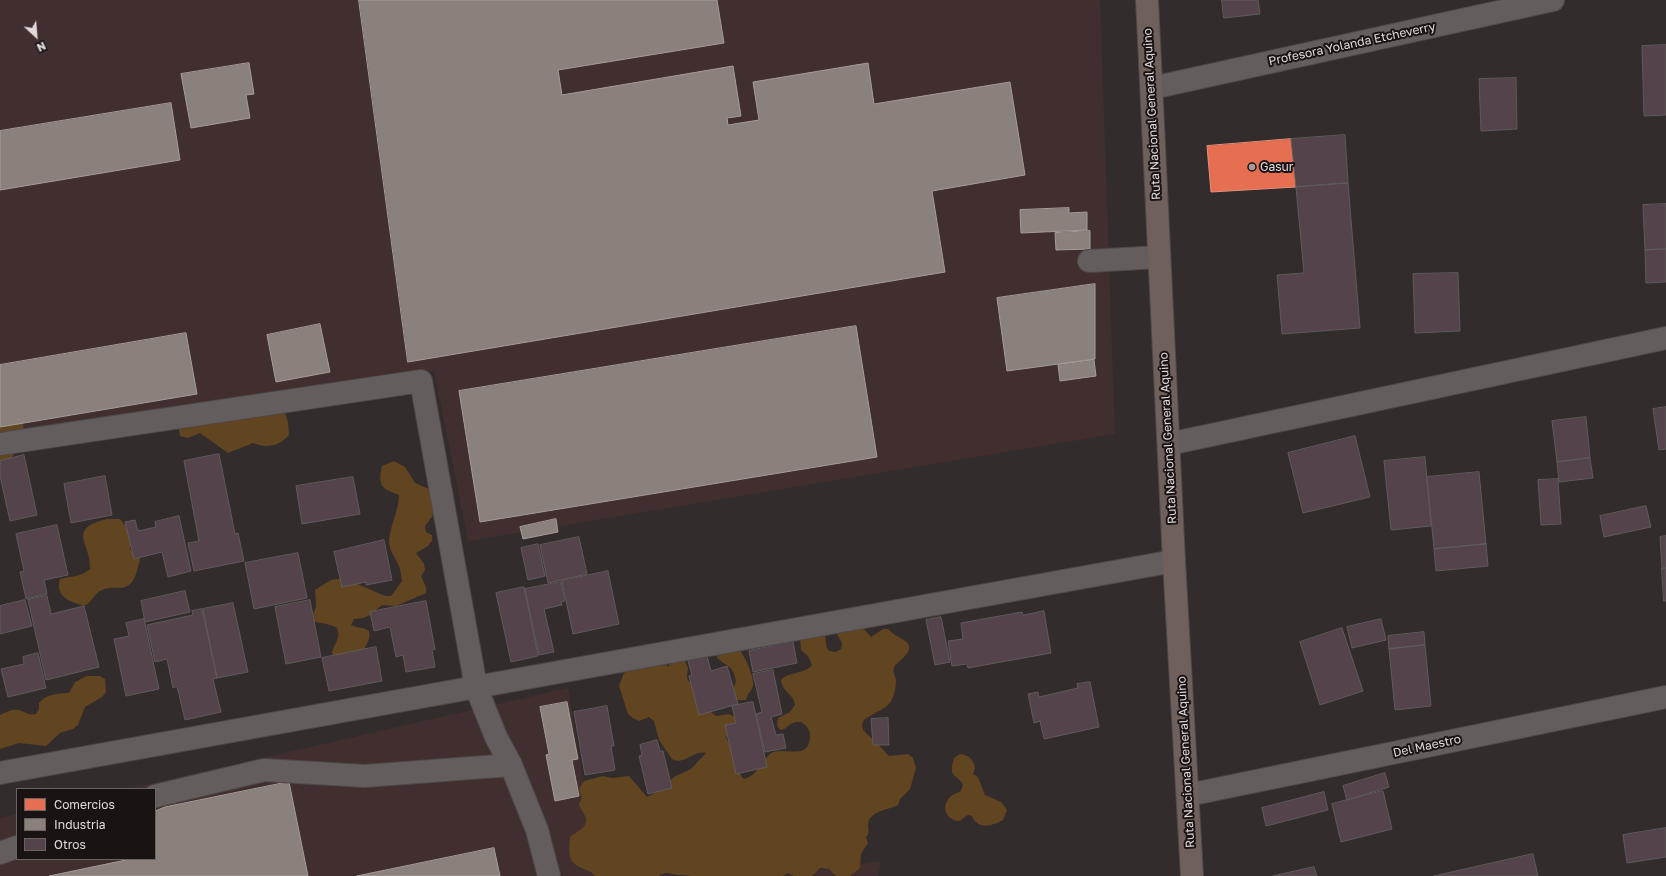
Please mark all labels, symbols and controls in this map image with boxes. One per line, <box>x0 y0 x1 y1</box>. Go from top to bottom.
north arrow <box>16 16 56 56</box>
street label: Profesora Yolanda Etcheverry <box>1267 19 1437 69</box>
street label: Ruta Nacional General Aquino <box>1140 28 1164 200</box>
text: N <box>35 40 48 55</box>
place label: Gasur <box>1260 160 1294 174</box>
marker: Gasur <box>1247 162 1257 172</box>
street label: Ruta Nacional General Aquino <box>1156 352 1180 524</box>
street label: Ruta Nacional General Aquino <box>1174 676 1198 848</box>
street label: Del Maestro <box>1392 732 1462 760</box>
legend <box>16 788 156 860</box>
text: Comercios <box>54 797 115 812</box>
text: Industria <box>54 817 106 832</box>
text: Otros <box>54 837 86 852</box>

